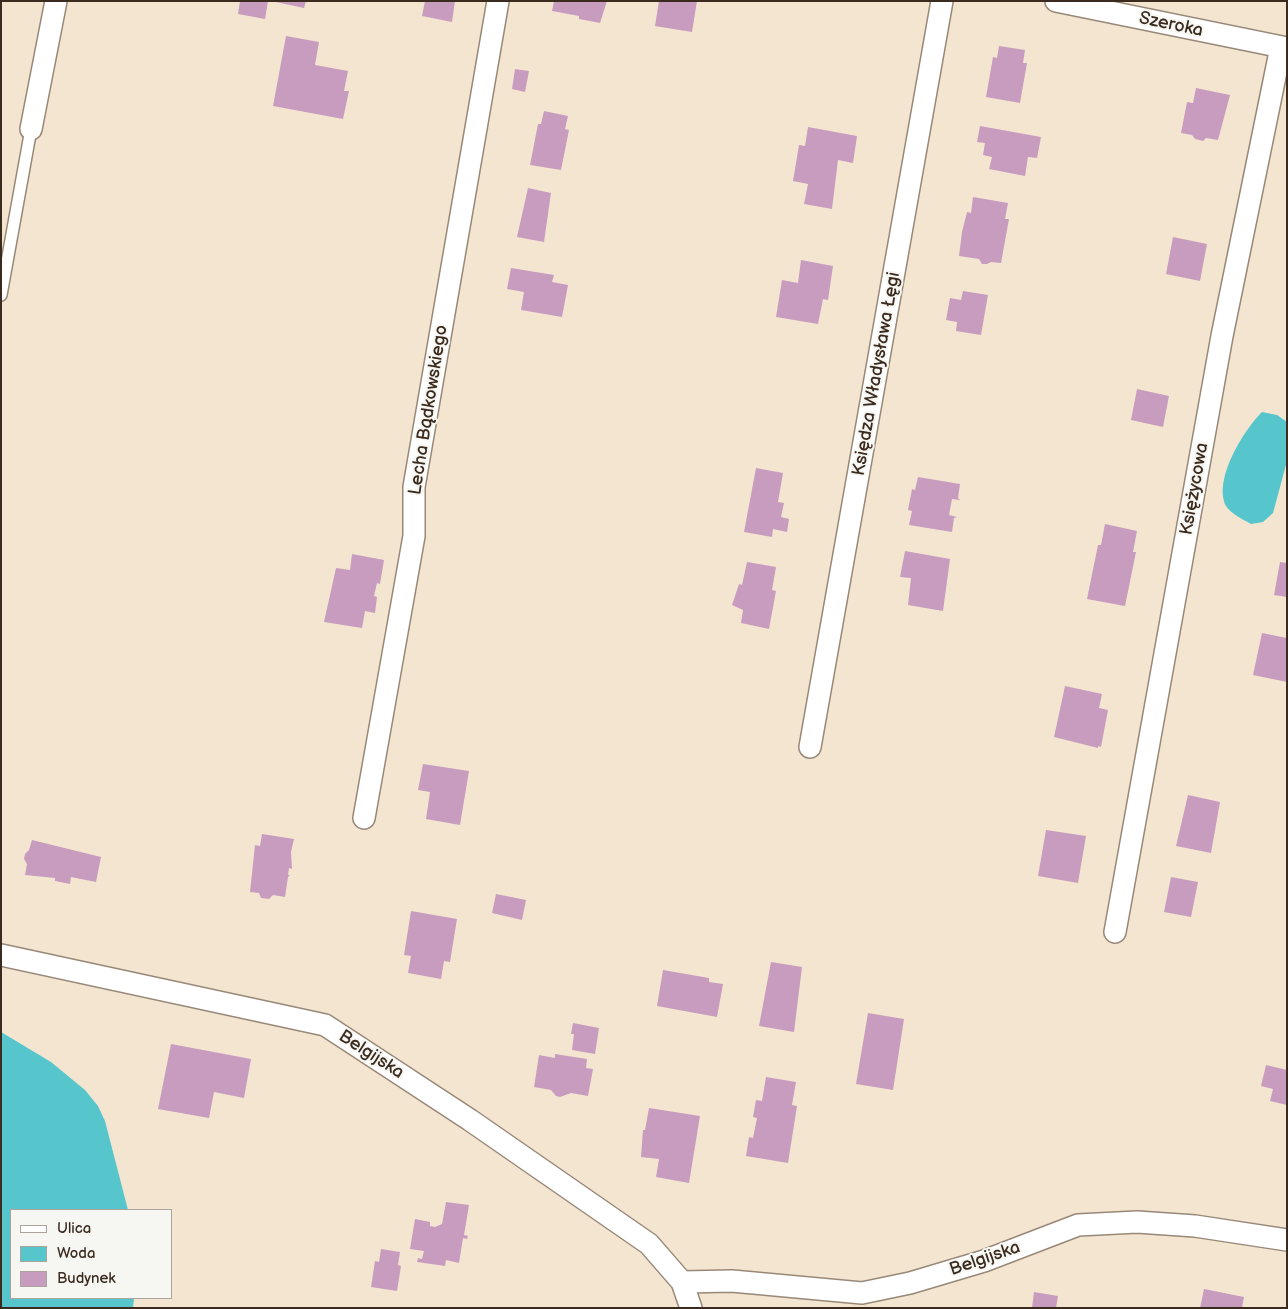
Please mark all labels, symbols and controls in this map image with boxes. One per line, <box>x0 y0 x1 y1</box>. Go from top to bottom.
street label: Szeroka <box>1137 8 1205 42</box>
street label: Księdza Władysława Łęgi <box>848 271 906 477</box>
street label: Lecha Bądkowskiego <box>405 323 453 497</box>
street label: Księżycowa <box>1176 441 1214 537</box>
street label: Belgijska <box>334 1026 408 1084</box>
legend <box>10 1209 172 1299</box>
text: Ulica <box>57 1219 91 1238</box>
street label: Belgijska <box>947 1237 1023 1281</box>
text: Woda <box>57 1244 95 1263</box>
text: Budynek <box>57 1269 116 1288</box>

